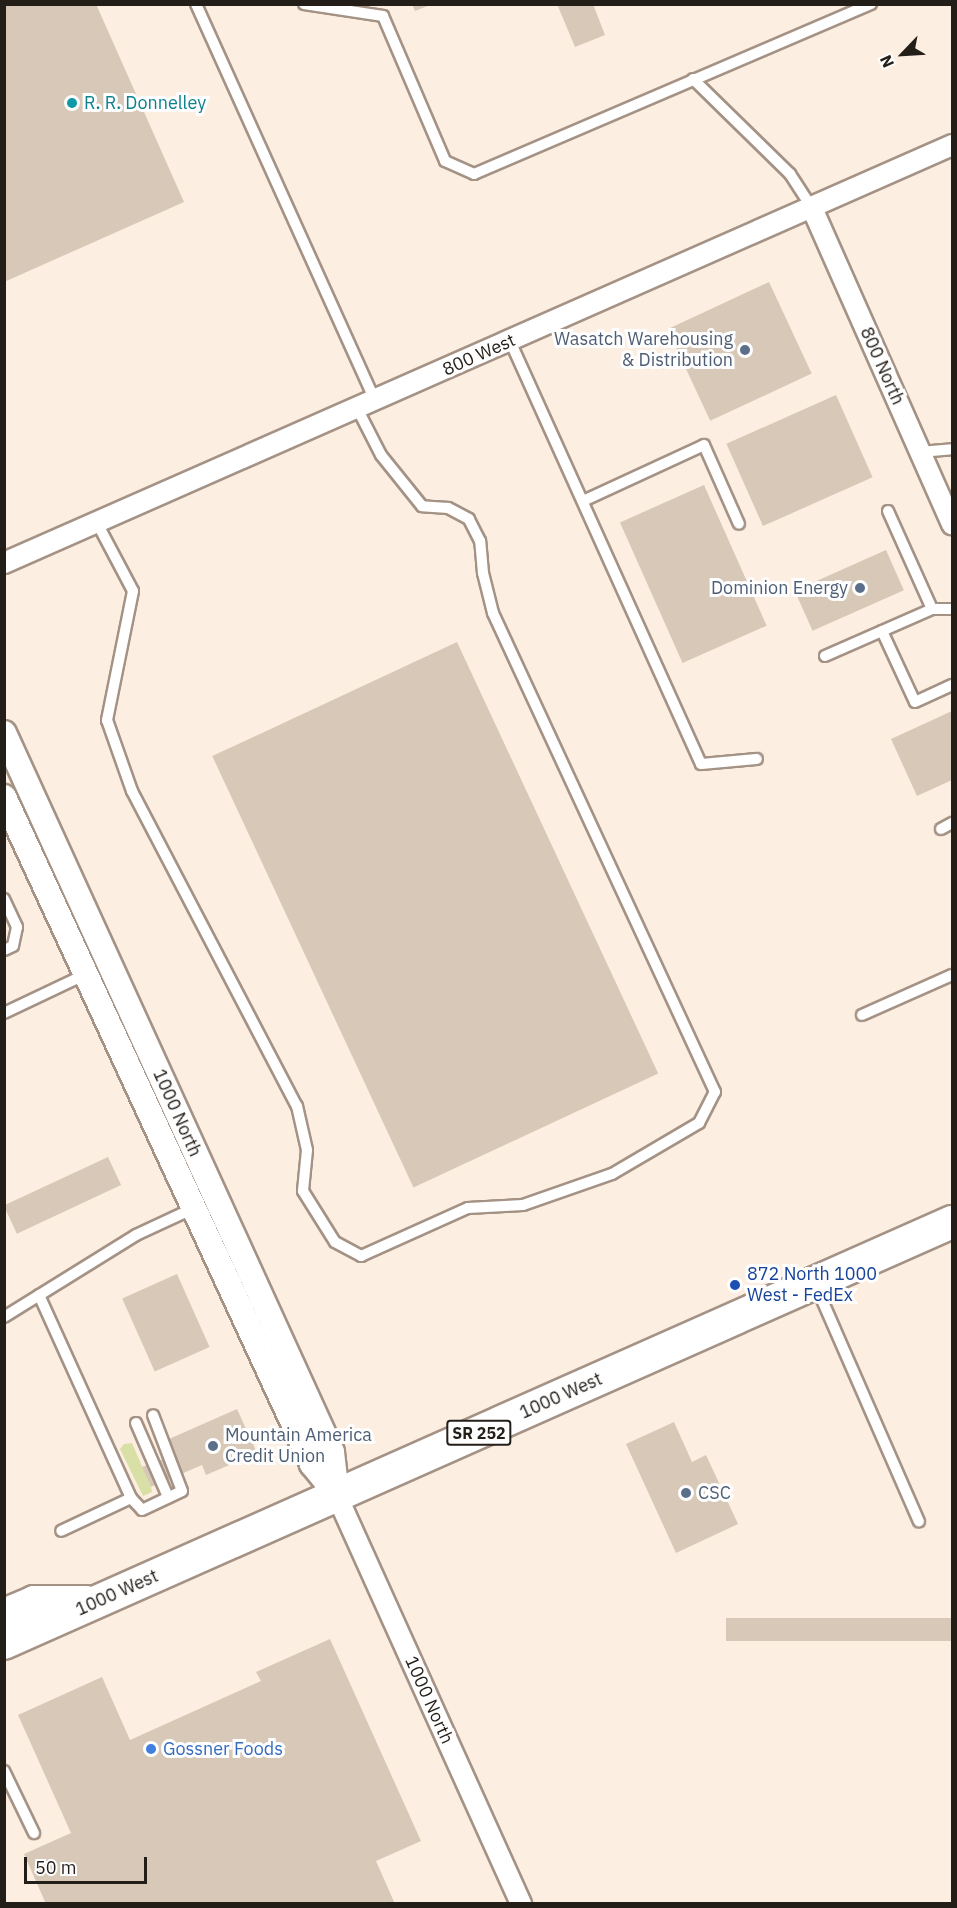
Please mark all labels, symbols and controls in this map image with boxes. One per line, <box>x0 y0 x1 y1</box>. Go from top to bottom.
north arrow <box>873 24 933 84</box>
text: N <box>875 52 898 71</box>
place label: R. R. Donnelley <box>84 92 206 114</box>
marker: R. R. Donnelley <box>65 96 79 110</box>
street label: 800 North <box>855 324 909 408</box>
street label: 800 West <box>439 329 519 381</box>
place label: Wasatch Warehousing & Distribution <box>554 329 733 372</box>
marker: Wasatch Warehousing & Distribution <box>738 343 752 357</box>
place label: Dominion Energy <box>711 577 848 599</box>
marker: Dominion Energy <box>853 581 867 595</box>
street label: 1000 North <box>148 1066 206 1160</box>
place label: 872 North 1000 West - FedEx <box>747 1264 877 1306</box>
marker: 872 North 1000 West - FedEx <box>728 1278 742 1292</box>
street label: 1000 West <box>516 1368 606 1424</box>
road number: SR 252 <box>446 1420 512 1446</box>
place label: Mountain America Credit Union <box>225 1425 372 1468</box>
marker: Mountain America Credit Union <box>206 1439 220 1453</box>
place label: CSC <box>698 1482 731 1504</box>
marker: CSC <box>679 1486 693 1500</box>
street label: 1000 West <box>72 1565 162 1621</box>
street label: 1000 North <box>400 1653 458 1747</box>
place label: Gossner Foods <box>163 1738 283 1760</box>
marker: Gossner Foods <box>144 1742 158 1756</box>
scale bar <box>27 1845 150 1883</box>
text: 50 m <box>35 1856 77 1879</box>

